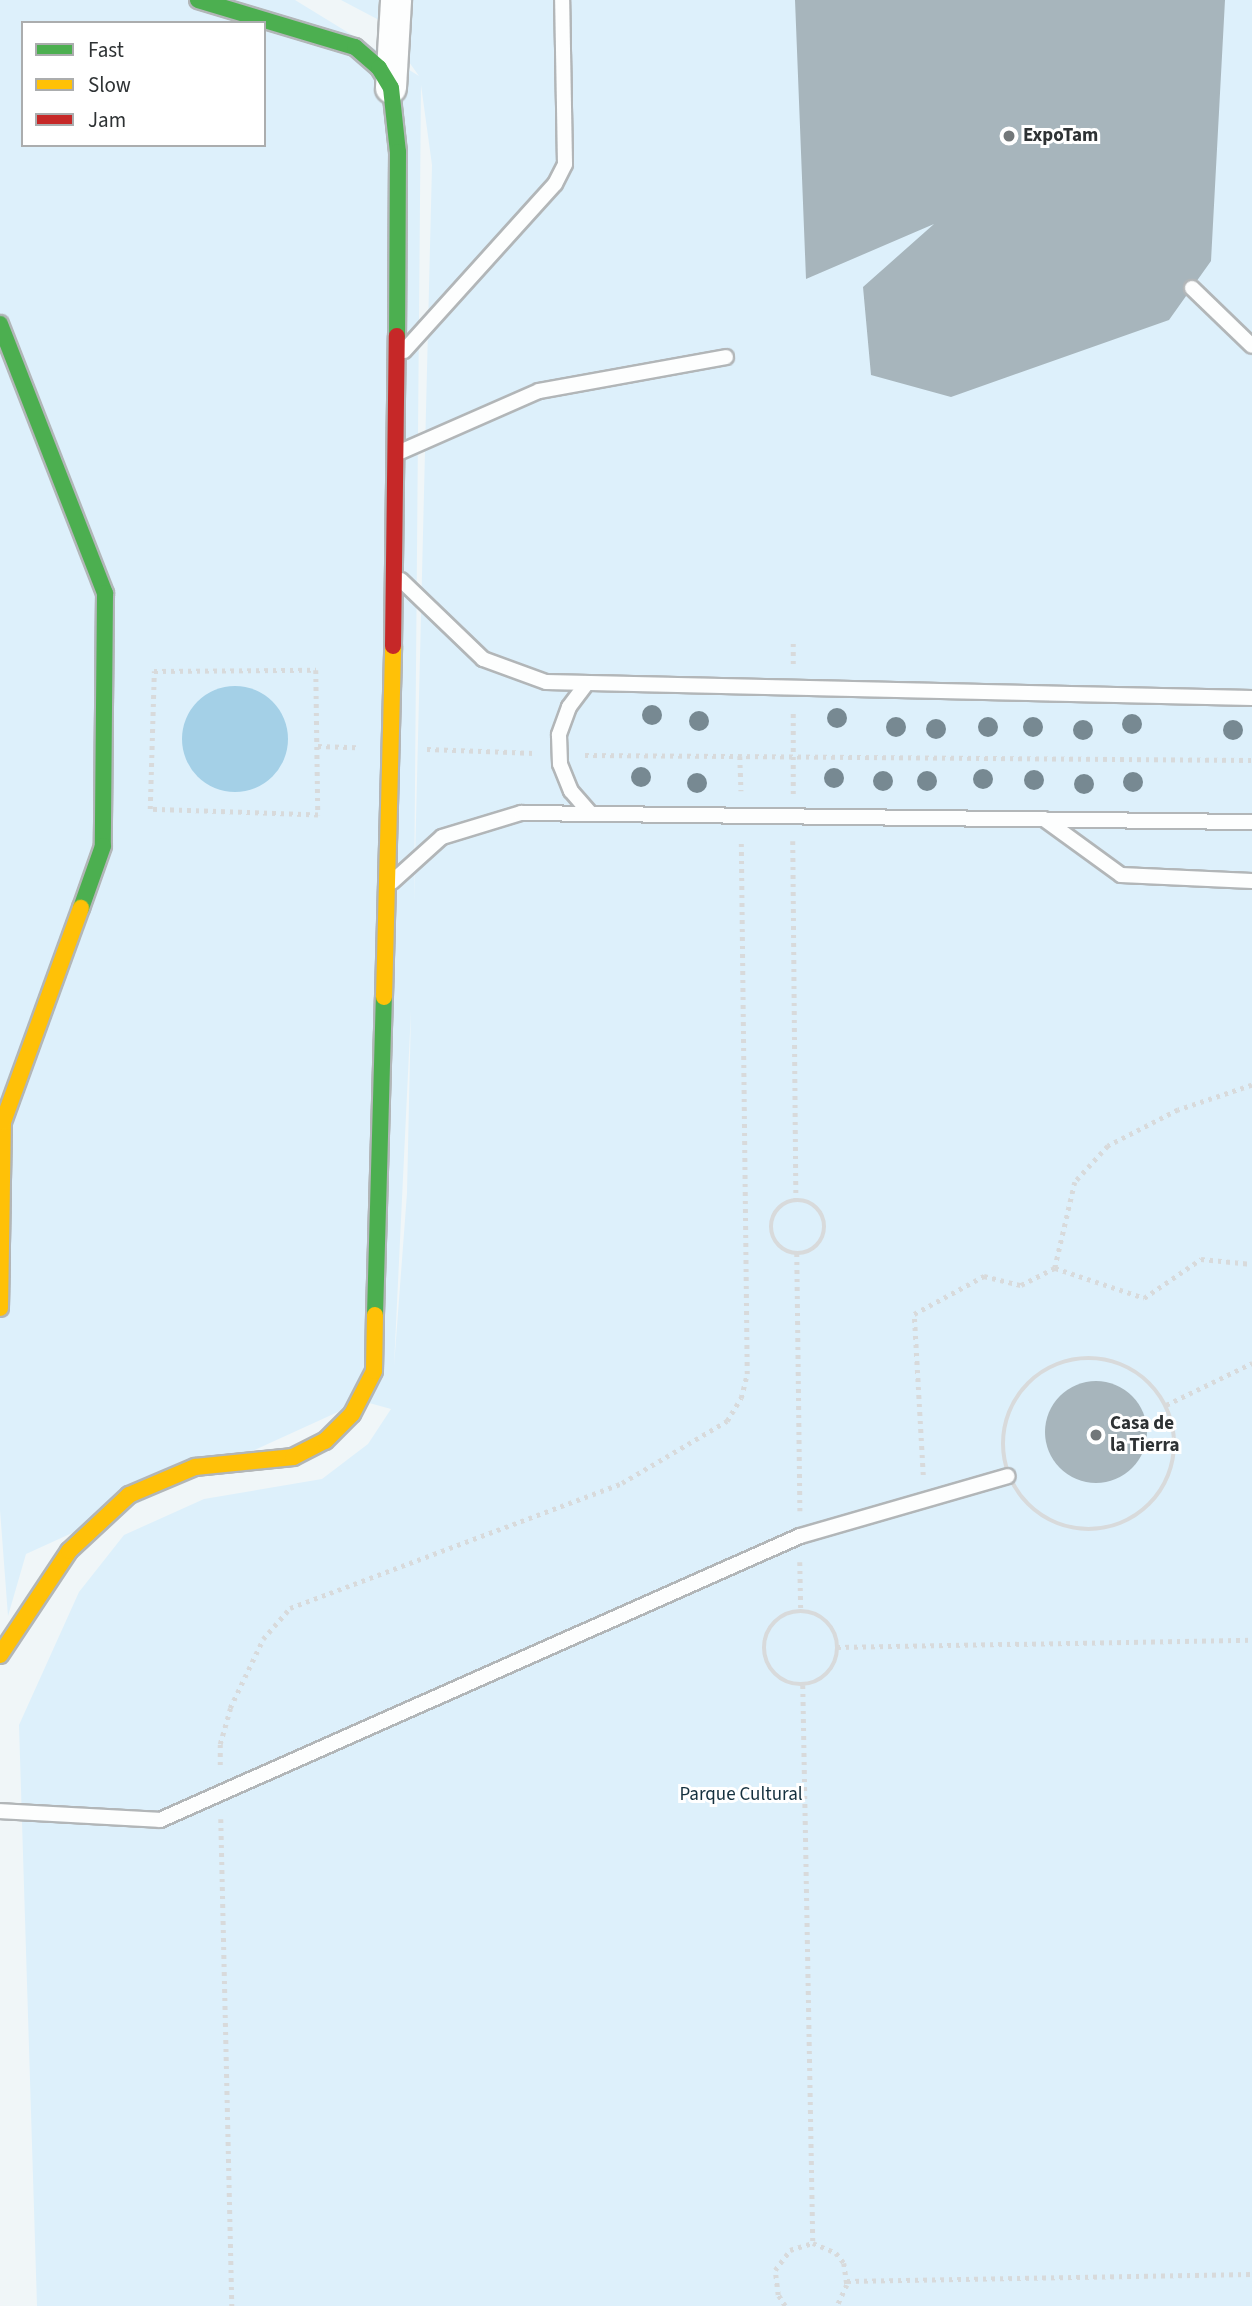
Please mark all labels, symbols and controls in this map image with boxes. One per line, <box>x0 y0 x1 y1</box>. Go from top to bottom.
legend <box>21 21 266 147</box>
text: Fast <box>88 35 124 65</box>
text: Slow <box>88 70 131 100</box>
text: Jam <box>88 105 126 135</box>
place label: ExpoTam <box>1023 125 1098 147</box>
marker: ExpoTam <box>1001 128 1017 144</box>
place label: Casa de la Tierra <box>1110 1413 1179 1457</box>
marker: Casa de la Tierra <box>1088 1427 1104 1443</box>
park label: Parque Cultural <box>679 1784 803 1806</box>

